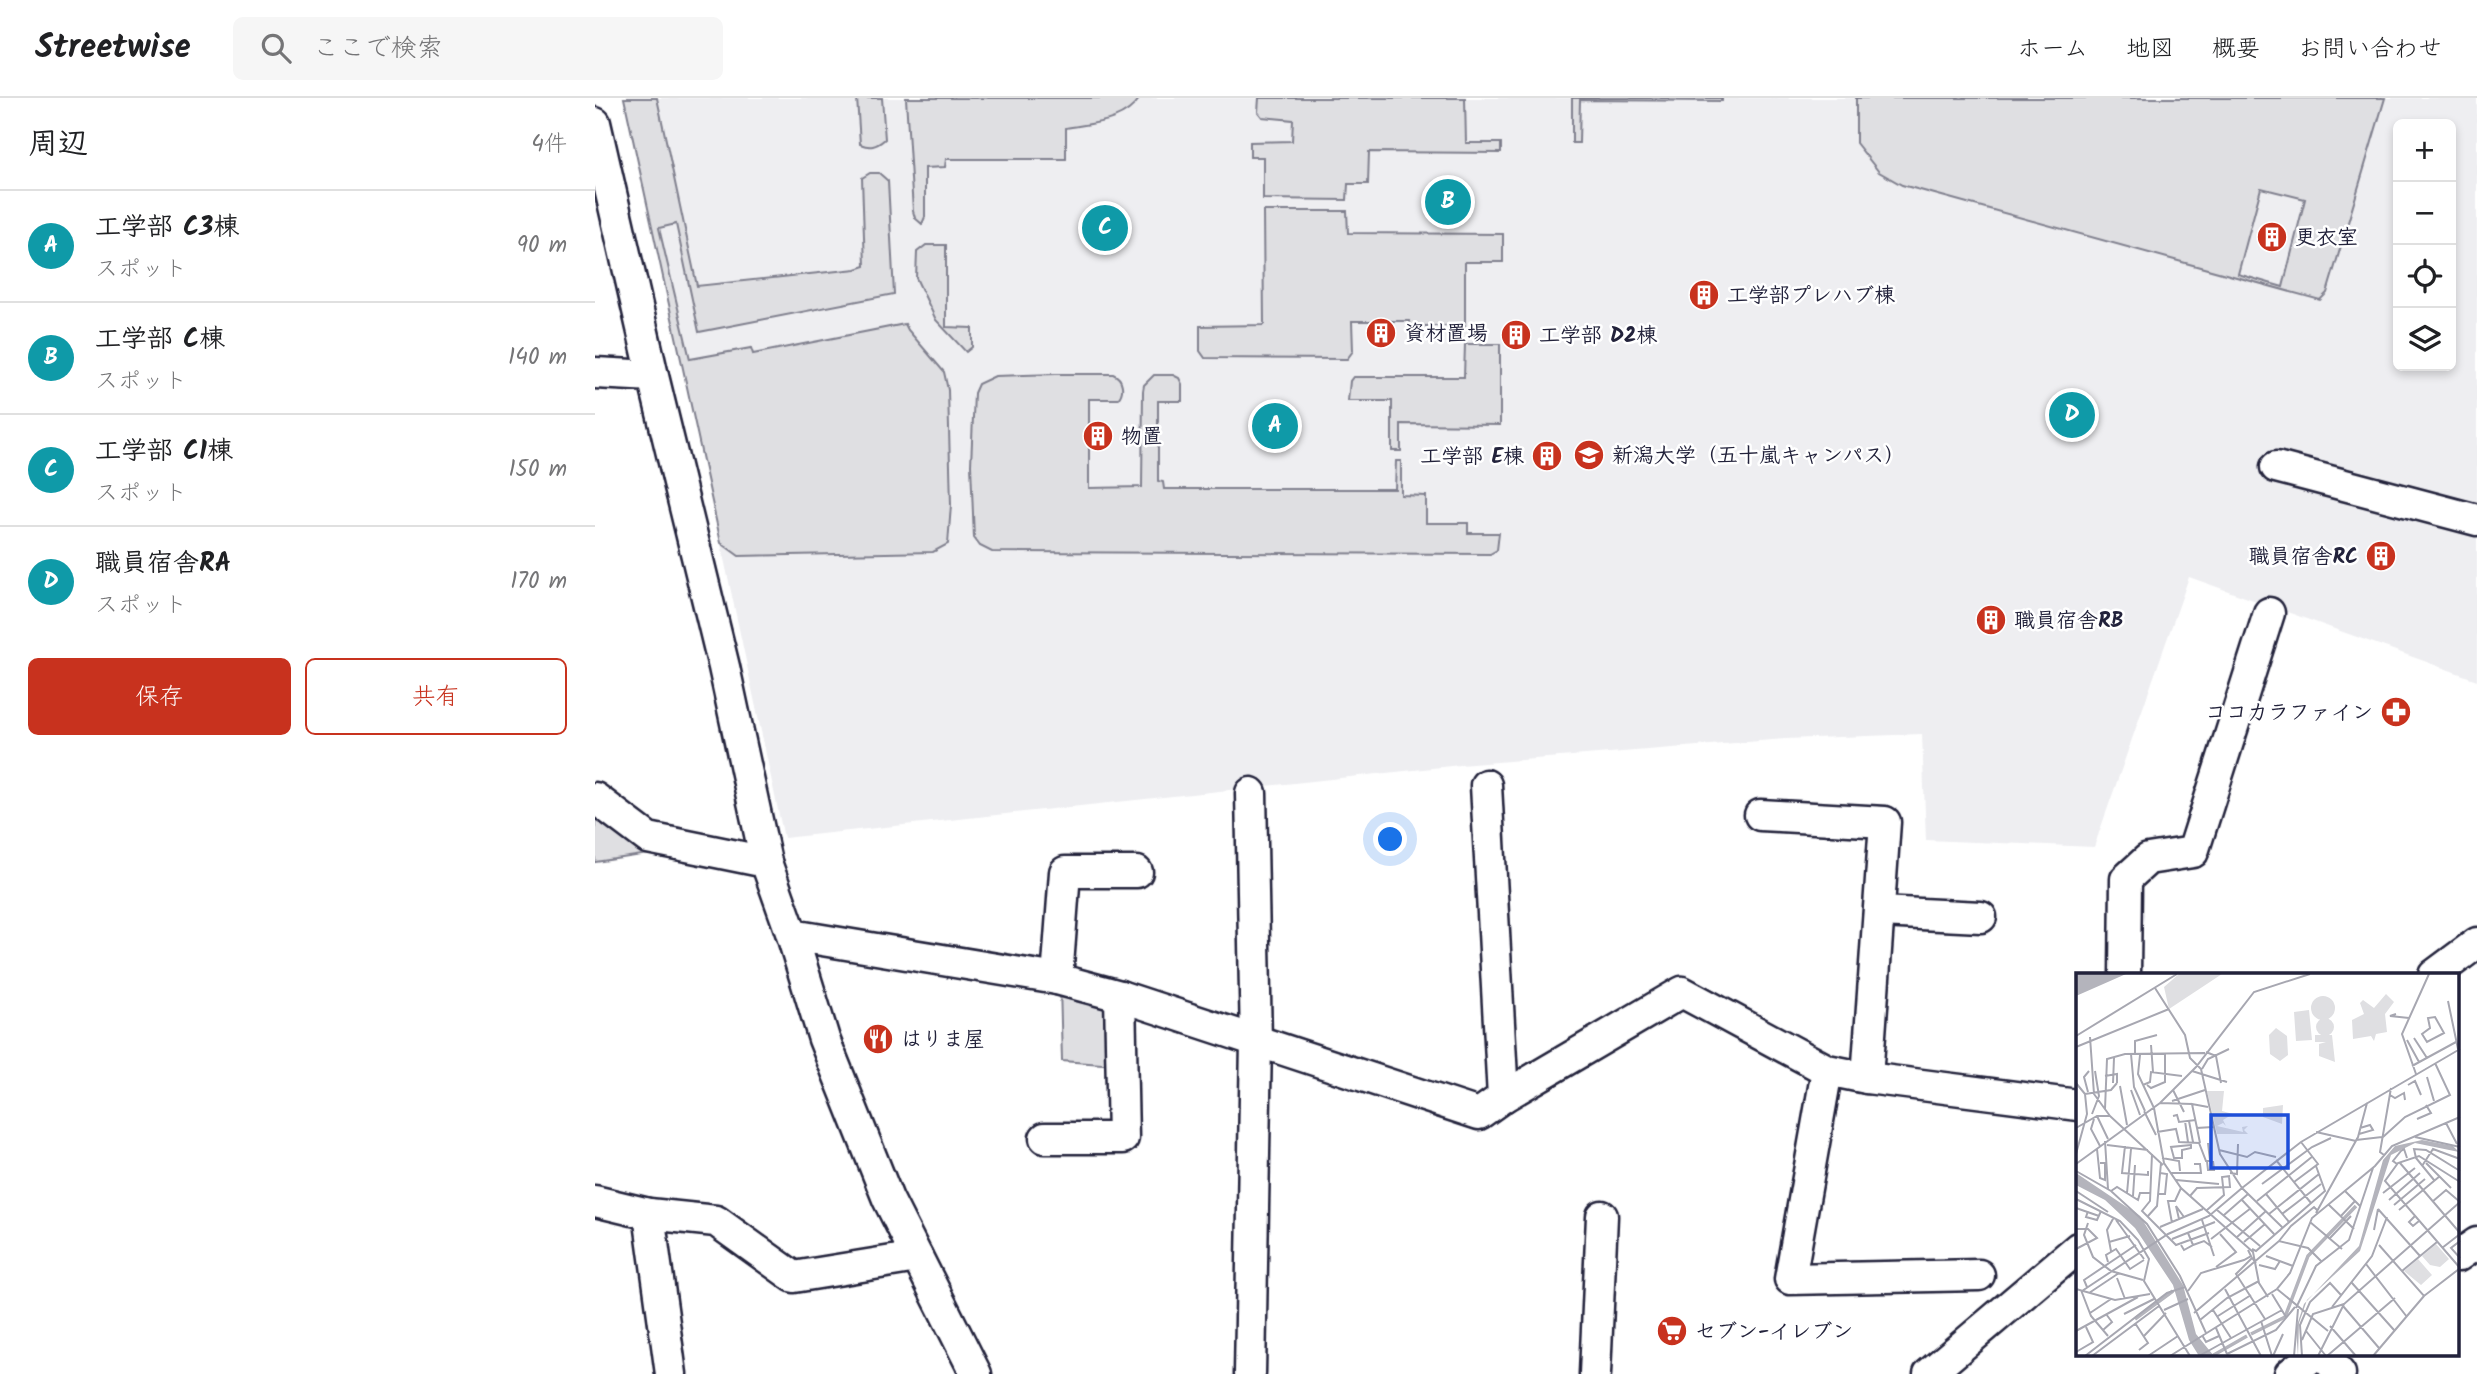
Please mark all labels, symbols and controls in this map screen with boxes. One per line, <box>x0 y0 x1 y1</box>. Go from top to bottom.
search box <box>233 17 723 80</box>
text: Streetwise <box>35 22 191 75</box>
text: ここで検索 <box>313 28 443 70</box>
icon: search <box>257 29 295 67</box>
text: ホーム <box>2017 30 2088 69</box>
text: 地図 <box>2126 30 2174 69</box>
text: 概要 <box>2212 30 2260 69</box>
text: お問い合わせ <box>2298 30 2442 69</box>
map controls <box>2393 119 2456 371</box>
button: + <box>2393 119 2456 182</box>
text: 周辺 <box>28 121 88 169</box>
text: 4件 <box>531 127 567 163</box>
pin: B <box>1425 176 1471 228</box>
button: − <box>2393 182 2456 245</box>
pin: C <box>1082 202 1128 254</box>
text: 工学部 C3棟 <box>95 207 239 249</box>
building icon: 更衣室 <box>2255 220 2289 254</box>
place label: 更衣室 <box>2295 222 2358 255</box>
text: A <box>44 228 58 264</box>
text: 90 m <box>517 228 567 264</box>
button: locate <box>2393 245 2456 308</box>
text: スポット <box>95 252 187 288</box>
building icon: 工学部プレハブ棟 <box>1687 278 1721 312</box>
place label: 工学部プレハブ棟 <box>1727 280 1895 313</box>
button: layers <box>2393 308 2456 371</box>
building icon: 資材置場 <box>1364 316 1398 350</box>
place label: 資材置場 <box>1404 318 1488 351</box>
building icon: 工学部 D2棟 <box>1499 318 1533 352</box>
text: 工学部 C棟 <box>95 319 225 361</box>
place label: 工学部 D2棟 <box>1539 320 1657 353</box>
text: B <box>44 340 58 376</box>
text: 140 m <box>508 340 567 376</box>
text: スポット <box>95 364 187 400</box>
pin: D <box>2049 389 2095 441</box>
pin: A <box>1252 400 1298 452</box>
building icon: 物置 <box>1081 419 1115 453</box>
place label: 物置 <box>1121 421 1163 454</box>
text: 工学部 C1棟 <box>95 431 233 473</box>
school or university icon: 新潟大学（五十嵐キャンパス） <box>1572 438 1606 472</box>
building icon: 工学部 E棟 <box>1530 439 1564 473</box>
place label: 新潟大学（五十嵐キャンパス） <box>1612 440 1905 473</box>
place label: 工学部 E棟 <box>1420 441 1524 474</box>
text: C <box>44 452 58 488</box>
text: 150 m <box>508 452 567 488</box>
text: スポット <box>95 476 187 512</box>
building icon: 職員宿舎RC <box>2364 539 2398 573</box>
place label: 職員宿舎RC <box>2248 541 2358 574</box>
text: 職員宿舎RA <box>95 543 231 585</box>
text: D <box>43 564 59 600</box>
text: 170 m <box>510 564 567 600</box>
text: スポット <box>95 588 187 624</box>
building icon: 職員宿舎RB <box>1974 603 2008 637</box>
place label: 職員宿舎RB <box>2014 605 2124 638</box>
button: 保存 <box>28 658 291 735</box>
button: 共有 <box>305 658 567 735</box>
pharmacy icon: ココカラファイン <box>2379 695 2413 729</box>
place label: ココカラファイン <box>2205 697 2373 730</box>
your location <box>1373 822 1407 856</box>
inset map <box>2076 973 2459 1356</box>
restaurant icon: はりま屋 <box>861 1022 895 1056</box>
place label: はりま屋 <box>901 1024 985 1057</box>
supermarket icon: セブン-イレブン <box>1655 1314 1689 1348</box>
place label: セブン-イレブン <box>1695 1316 1853 1349</box>

